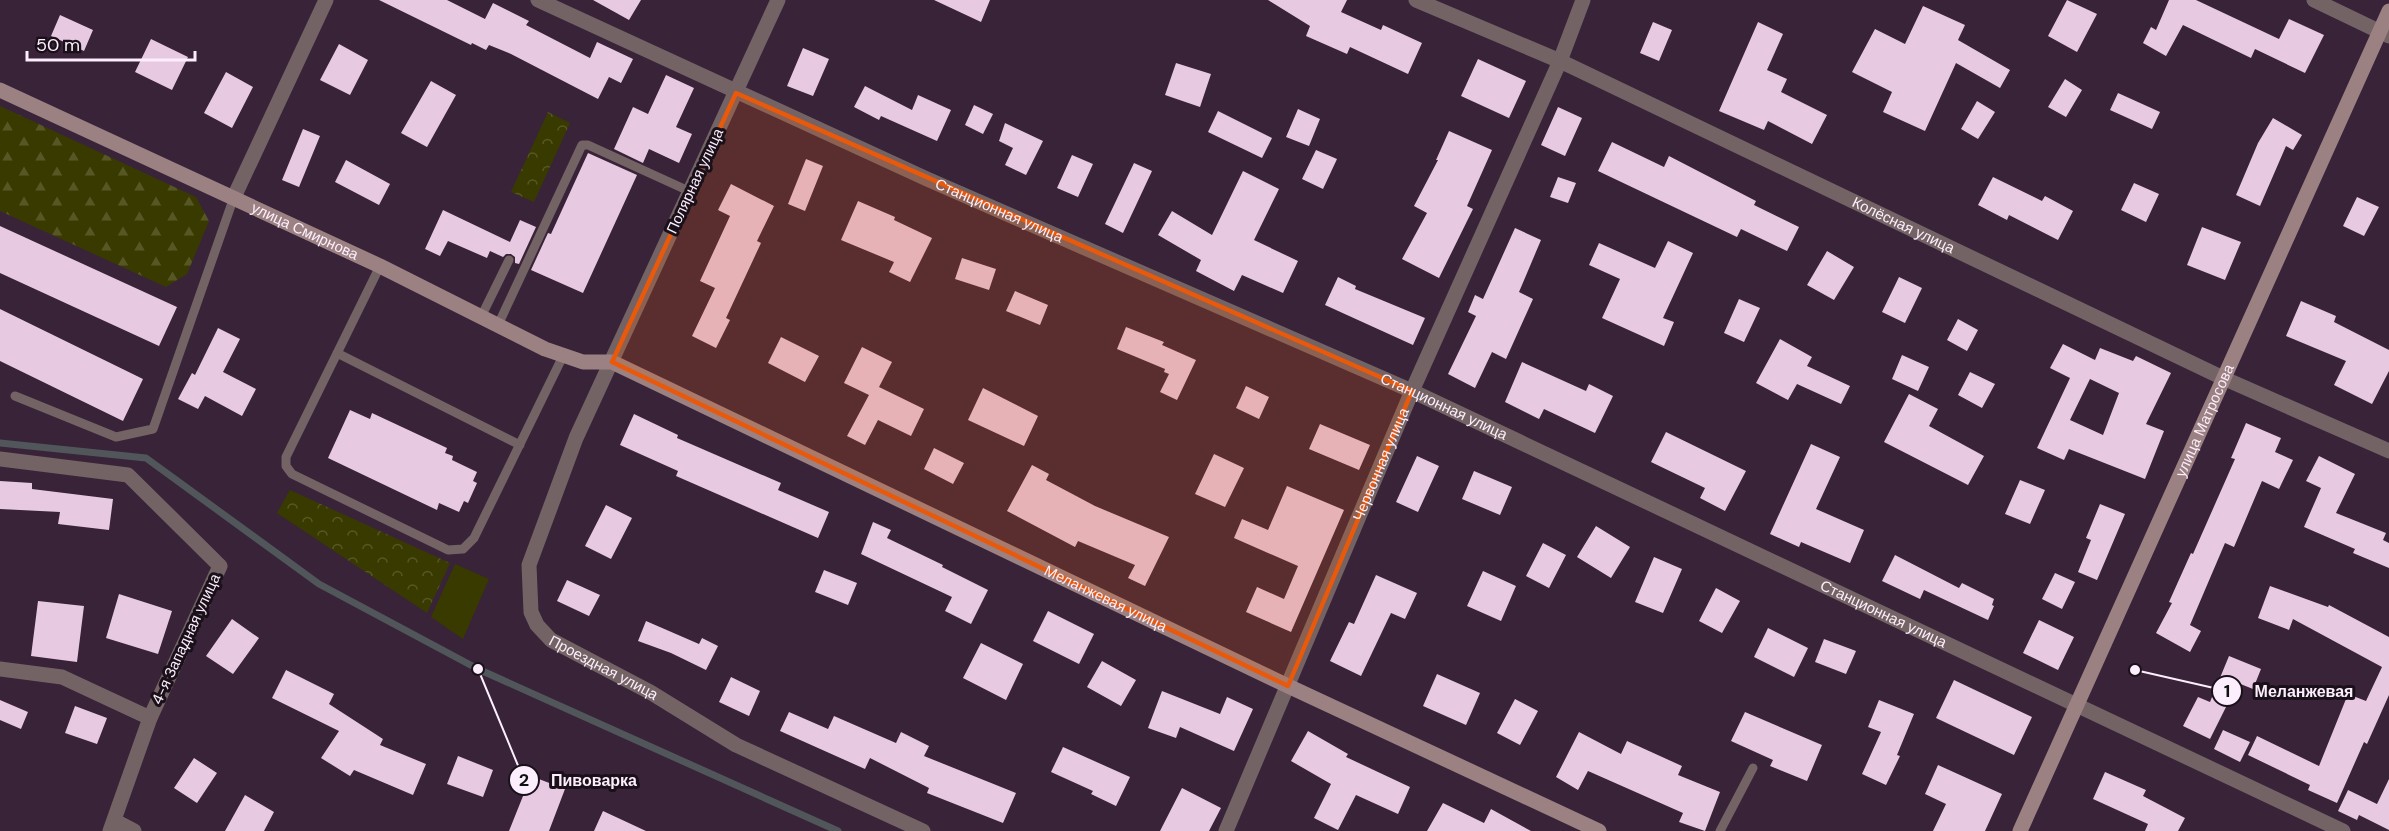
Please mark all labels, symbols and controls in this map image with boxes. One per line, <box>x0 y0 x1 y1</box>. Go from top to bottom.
scale bar <box>27 24 195 62</box>
text: 50 m <box>36 33 80 57</box>
street label: Полярная улица <box>662 125 728 237</box>
street label: Станционная улица <box>932 174 1067 248</box>
street label: Колёсная улица <box>1849 192 1959 259</box>
street label: улица Смирнова <box>248 198 362 265</box>
street label: улица Матросова <box>2171 360 2239 480</box>
street label: Станционная улица <box>1377 368 1511 445</box>
street label: Червонная улица <box>1348 404 1414 524</box>
street label: Меланжевая улица <box>1041 561 1171 637</box>
street label: 4-я Западная улица <box>147 570 225 708</box>
street label: Станционная улица <box>1817 575 1951 653</box>
street label: Проездная улица <box>545 631 663 705</box>
callout: Меланжевая <box>2212 674 2365 708</box>
text: 1 <box>2224 679 2230 703</box>
text: Меланжевая <box>2255 681 2353 702</box>
callout: Пивоварка <box>509 763 649 797</box>
text: 2 <box>519 768 529 792</box>
text: Пивоварка <box>551 770 637 791</box>

